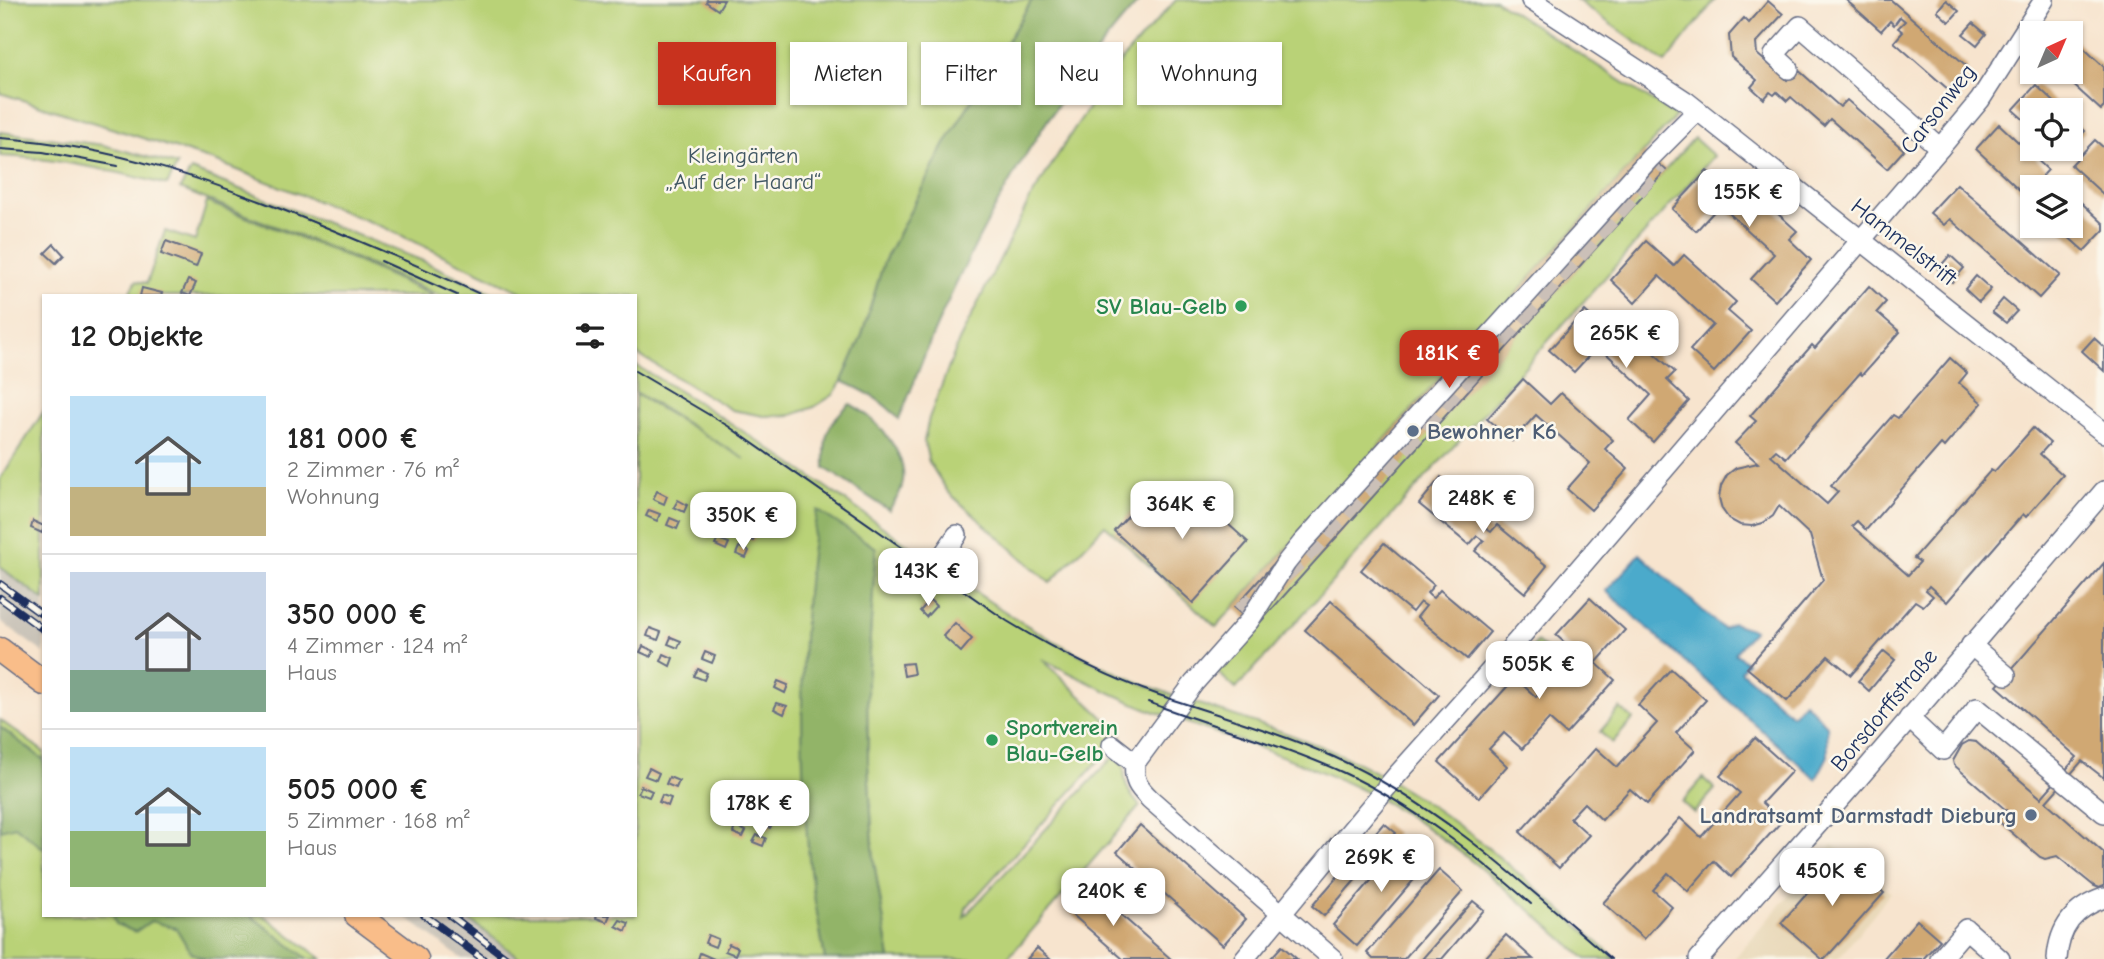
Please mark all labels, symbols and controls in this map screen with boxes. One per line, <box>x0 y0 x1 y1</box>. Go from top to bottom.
north arrow <box>2020 21 2082 84</box>
map controls <box>2020 21 2083 238</box>
chip: Kaufen <box>658 42 776 105</box>
chip: Mieten <box>790 42 907 105</box>
chip: Filter <box>921 42 1021 105</box>
chip: Neu <box>1035 42 1123 105</box>
chip: Wohnung <box>1137 42 1282 105</box>
street label: Carsonweg <box>1895 59 1981 159</box>
button: locate <box>2020 98 2083 161</box>
park label: Kleingärten „Auf der Haard“ <box>665 142 821 195</box>
pin: 155K € <box>1692 170 1806 229</box>
button: layers <box>2020 175 2083 238</box>
text: 155K € <box>1714 178 1784 205</box>
street label: Hammelstrift <box>1846 192 1963 292</box>
place label: SV Blau-Gelb <box>1096 293 1227 320</box>
marker: SV Blau-Gelb <box>1233 298 1249 314</box>
pin: 265K € <box>1569 310 1683 370</box>
icon: filters <box>571 317 609 355</box>
text: 12 Objekte <box>70 319 203 354</box>
text: 265K € <box>1590 319 1662 346</box>
pin: 181K € <box>1392 330 1506 390</box>
text: 181K € <box>1416 339 1482 366</box>
place label: Bewohner K6 <box>1427 418 1557 445</box>
text: 181 000 € <box>287 421 419 456</box>
marker: Bewohner K6 <box>1405 423 1421 439</box>
icon: home <box>126 424 210 508</box>
text: 2 Zimmer · 76 m² <box>287 456 459 483</box>
pin: 248K € <box>1426 476 1540 535</box>
pin: 364K € <box>1125 482 1239 541</box>
text: Wohnung <box>287 483 380 510</box>
text: 248K € <box>1448 484 1518 511</box>
text: 364K € <box>1146 490 1218 517</box>
pin: 350K € <box>686 492 800 552</box>
text: 350K € <box>706 501 780 528</box>
pin: 143K € <box>871 548 985 608</box>
text: 143K € <box>894 557 962 584</box>
text: 350 000 € <box>287 597 428 632</box>
icon: home <box>126 600 210 684</box>
text: 4 Zimmer · 124 m² <box>287 632 467 659</box>
pin: 505K € <box>1482 642 1596 701</box>
street label: Borsdorffstraße <box>1825 643 1943 777</box>
text: 505K € <box>1502 650 1576 677</box>
text: Haus <box>287 659 337 686</box>
place label: Sportverein Blau-Gelb <box>1006 714 1118 767</box>
marker: Sportverein Blau-Gelb <box>984 732 1000 748</box>
text: 505 000 € <box>287 772 430 807</box>
icon: home <box>126 775 210 859</box>
pin: 178K € <box>703 780 817 840</box>
text: 178K € <box>726 789 794 816</box>
place label: Landratsamt Darmstadt Dieburg <box>1700 802 2017 829</box>
text: 5 Zimmer · 168 m² <box>287 807 470 834</box>
marker: Landratsamt Darmstadt Dieburg <box>2023 807 2039 823</box>
text: Haus <box>287 834 337 861</box>
pin: 269K € <box>1324 834 1438 894</box>
text: 269K € <box>1345 843 1417 870</box>
pin: 450K € <box>1775 848 1889 908</box>
text: 450K € <box>1795 857 1869 884</box>
pin: 240K € <box>1056 869 1170 928</box>
text: 240K € <box>1077 877 1149 904</box>

